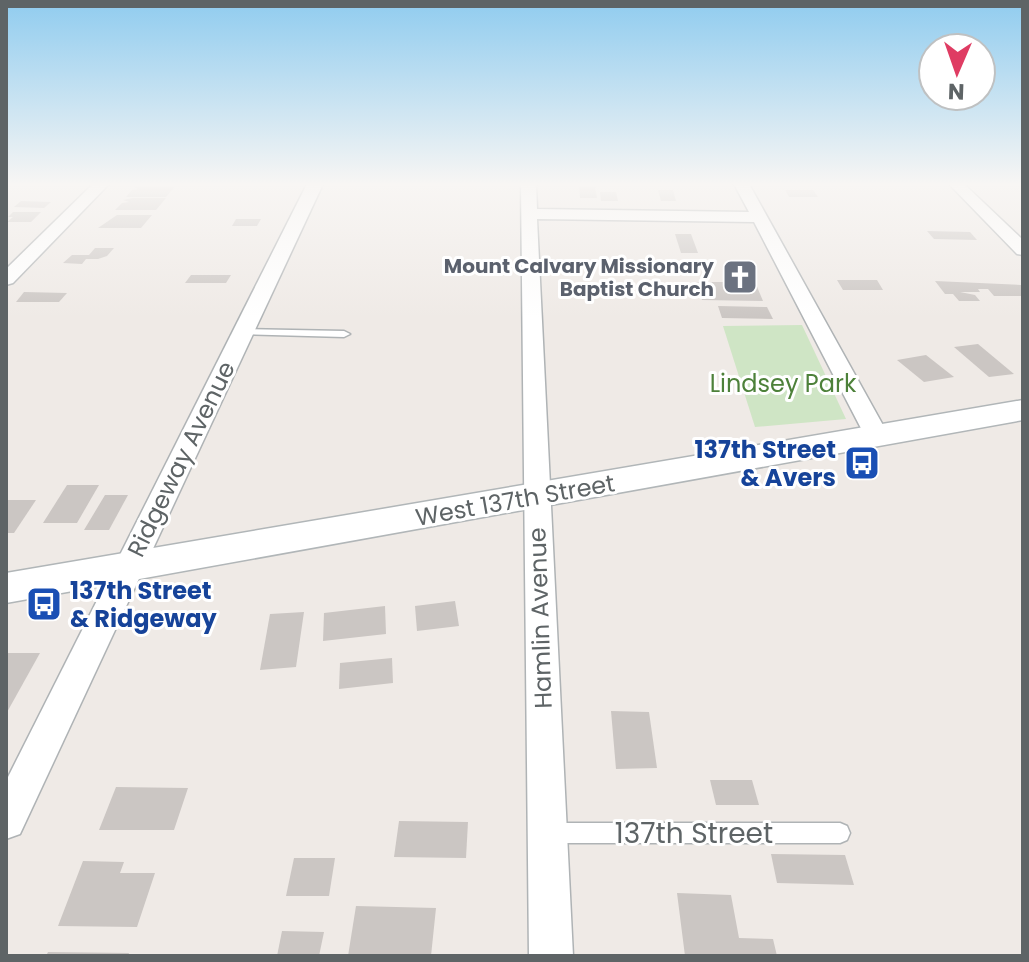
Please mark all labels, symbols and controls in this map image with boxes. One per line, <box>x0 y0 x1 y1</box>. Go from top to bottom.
north arrow <box>917 32 997 112</box>
text: N <box>948 76 965 107</box>
place label: Mount Calvary Missionary Baptist Church <box>444 252 714 303</box>
church icon: Mount Calvary Missionary Baptist Church <box>721 258 759 296</box>
street label: Ridgeway Avenue <box>119 356 243 562</box>
park label: Lindsey Park <box>710 367 857 400</box>
place label: 137th Street & Avers <box>695 433 836 494</box>
bus stop icon: 137th Street & Avers <box>843 444 881 482</box>
street label: West 137th Street <box>413 466 617 534</box>
street label: Hamlin Avenue <box>520 527 560 709</box>
place label: 137th Street & Ridgeway <box>70 574 217 635</box>
bus stop icon: 137th Street & Ridgeway <box>25 585 63 623</box>
street label: 137th Street <box>615 814 773 853</box>

